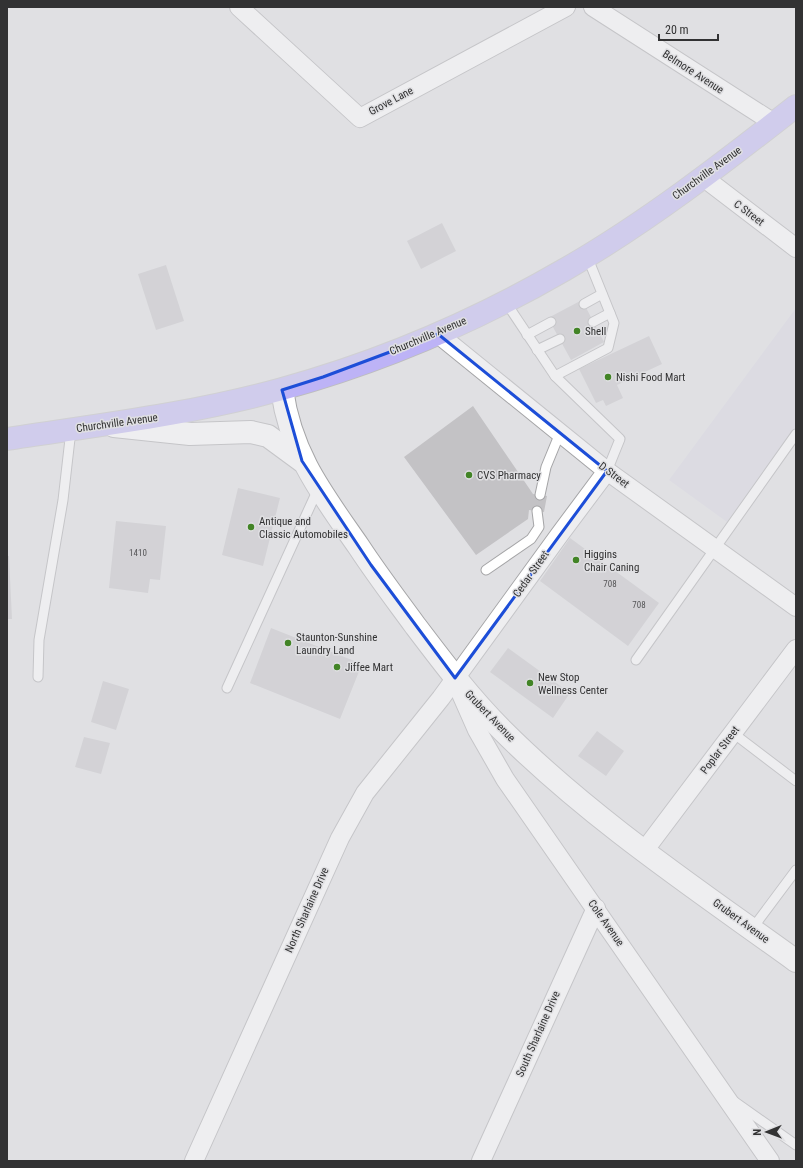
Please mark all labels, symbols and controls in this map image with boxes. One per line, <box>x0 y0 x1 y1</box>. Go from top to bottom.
scale bar <box>659 16 718 42</box>
text: 20 m <box>665 23 689 37</box>
street label: Belmore Avenue <box>660 47 726 97</box>
street label: Grove Lane <box>367 84 415 118</box>
street label: Churchville Avenue <box>670 144 744 202</box>
street label: C Street <box>731 197 767 229</box>
street label: Churchville Avenue <box>388 314 468 358</box>
place label: Shell <box>585 325 606 338</box>
marker: Shell <box>572 326 582 336</box>
place label: Nishi Food Mart <box>616 371 685 384</box>
marker: Nishi Food Mart <box>603 372 613 382</box>
street label: Churchville Avenue <box>75 411 159 435</box>
street label: D Street <box>596 459 632 491</box>
place label: CVS Pharmacy <box>477 469 541 482</box>
marker: CVS Pharmacy <box>464 470 474 480</box>
place label: Antique and Classic Automobiles <box>259 515 348 541</box>
marker: Antique and Classic Automobiles <box>246 522 256 532</box>
house number: 1410 <box>129 548 147 558</box>
street label: Cedar Street <box>510 548 552 600</box>
place label: Higgins Chair Caning <box>584 548 639 574</box>
marker: Higgins Chair Caning <box>571 555 581 565</box>
house number: 708 <box>603 579 617 589</box>
house number: 708 <box>632 600 646 610</box>
place label: Staunton-Sunshine Laundry Land <box>296 631 377 657</box>
marker: Staunton-Sunshine Laundry Land <box>283 638 293 648</box>
place label: Jiffee Mart <box>345 661 393 674</box>
marker: Jiffee Mart <box>332 662 342 672</box>
place label: New Stop Wellness Center <box>538 671 609 697</box>
marker: New Stop Wellness Center <box>525 678 535 688</box>
street label: Grubert Avenue <box>462 687 518 745</box>
street label: Poplar Street <box>698 724 742 776</box>
street label: North Sharlaine Drive <box>282 865 332 955</box>
street label: Grubert Avenue <box>710 896 772 946</box>
street label: Cole Avenue <box>585 897 627 949</box>
street label: South Sharlaine Drive <box>513 989 563 1079</box>
north arrow <box>747 1112 787 1152</box>
text: N <box>751 1128 764 1136</box>

